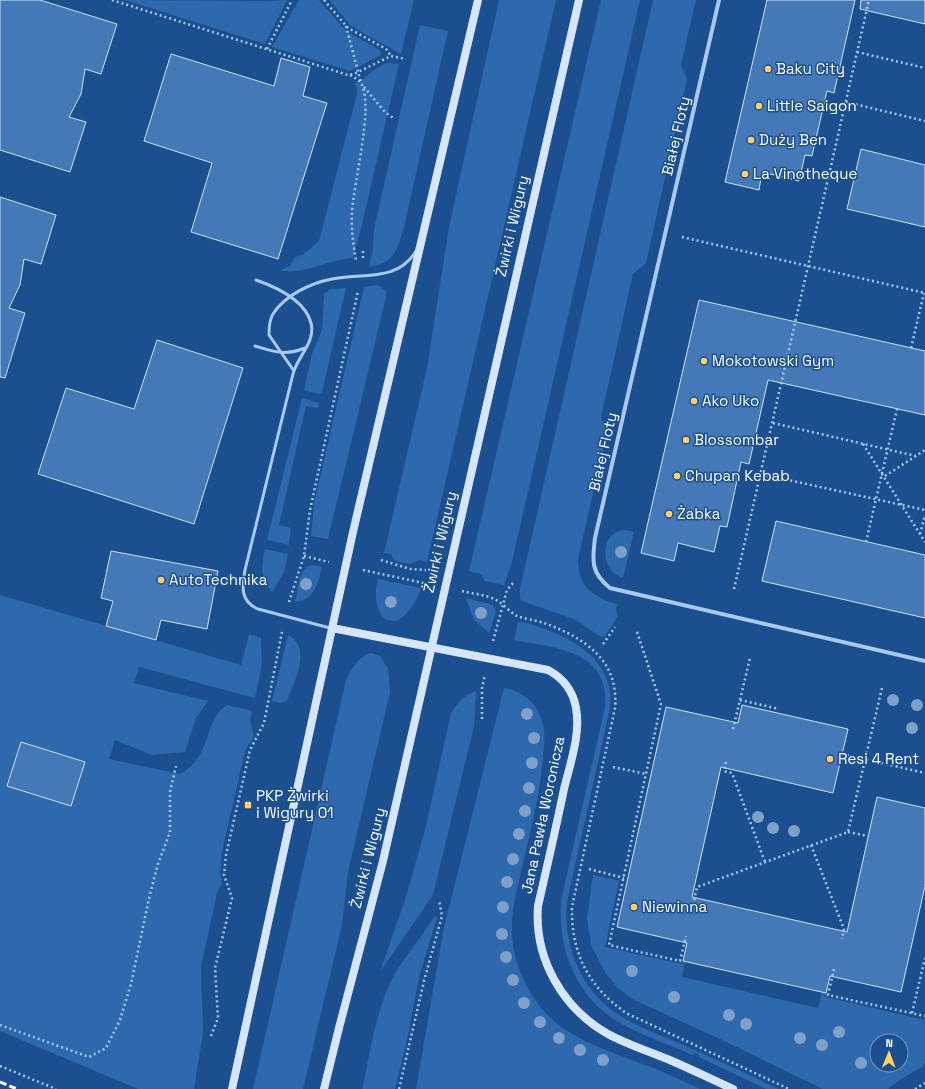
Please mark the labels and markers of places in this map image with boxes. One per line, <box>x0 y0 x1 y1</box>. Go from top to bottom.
place label: Baku City <box>776 59 845 78</box>
marker: Baku City <box>763 64 773 74</box>
place label: Little Saigon <box>767 96 857 115</box>
marker: Little Saigon <box>754 101 764 111</box>
place label: Duży Ben <box>759 130 827 149</box>
marker: Duży Ben <box>746 135 756 145</box>
place label: La Vinotheque <box>753 164 857 183</box>
marker: La Vinotheque <box>740 169 750 179</box>
place label: Mokotowski Gym <box>712 351 834 370</box>
marker: Mokotowski Gym <box>699 356 709 366</box>
place label: Ako Uko <box>702 391 759 410</box>
marker: Ako Uko <box>689 396 699 406</box>
place label: Blossombar <box>694 430 779 449</box>
marker: Blossombar <box>681 435 691 445</box>
place label: Chupan Kebab <box>685 466 790 485</box>
marker: Chupan Kebab <box>672 471 682 481</box>
place label: Żabka <box>677 504 721 523</box>
marker: Żabka <box>664 509 674 519</box>
place label: AutoTechnika <box>169 570 268 589</box>
marker: AutoTechnika <box>156 575 166 585</box>
place label: Resi 4 Rent <box>838 749 919 768</box>
marker: Resi 4 Rent <box>825 754 835 764</box>
place label: PKP Żwirki i Wigury 01 <box>256 786 334 822</box>
marker: PKP Żwirki i Wigury 01 <box>243 800 253 810</box>
place label: Niewinna <box>642 897 707 916</box>
marker: Niewinna <box>629 902 639 912</box>

